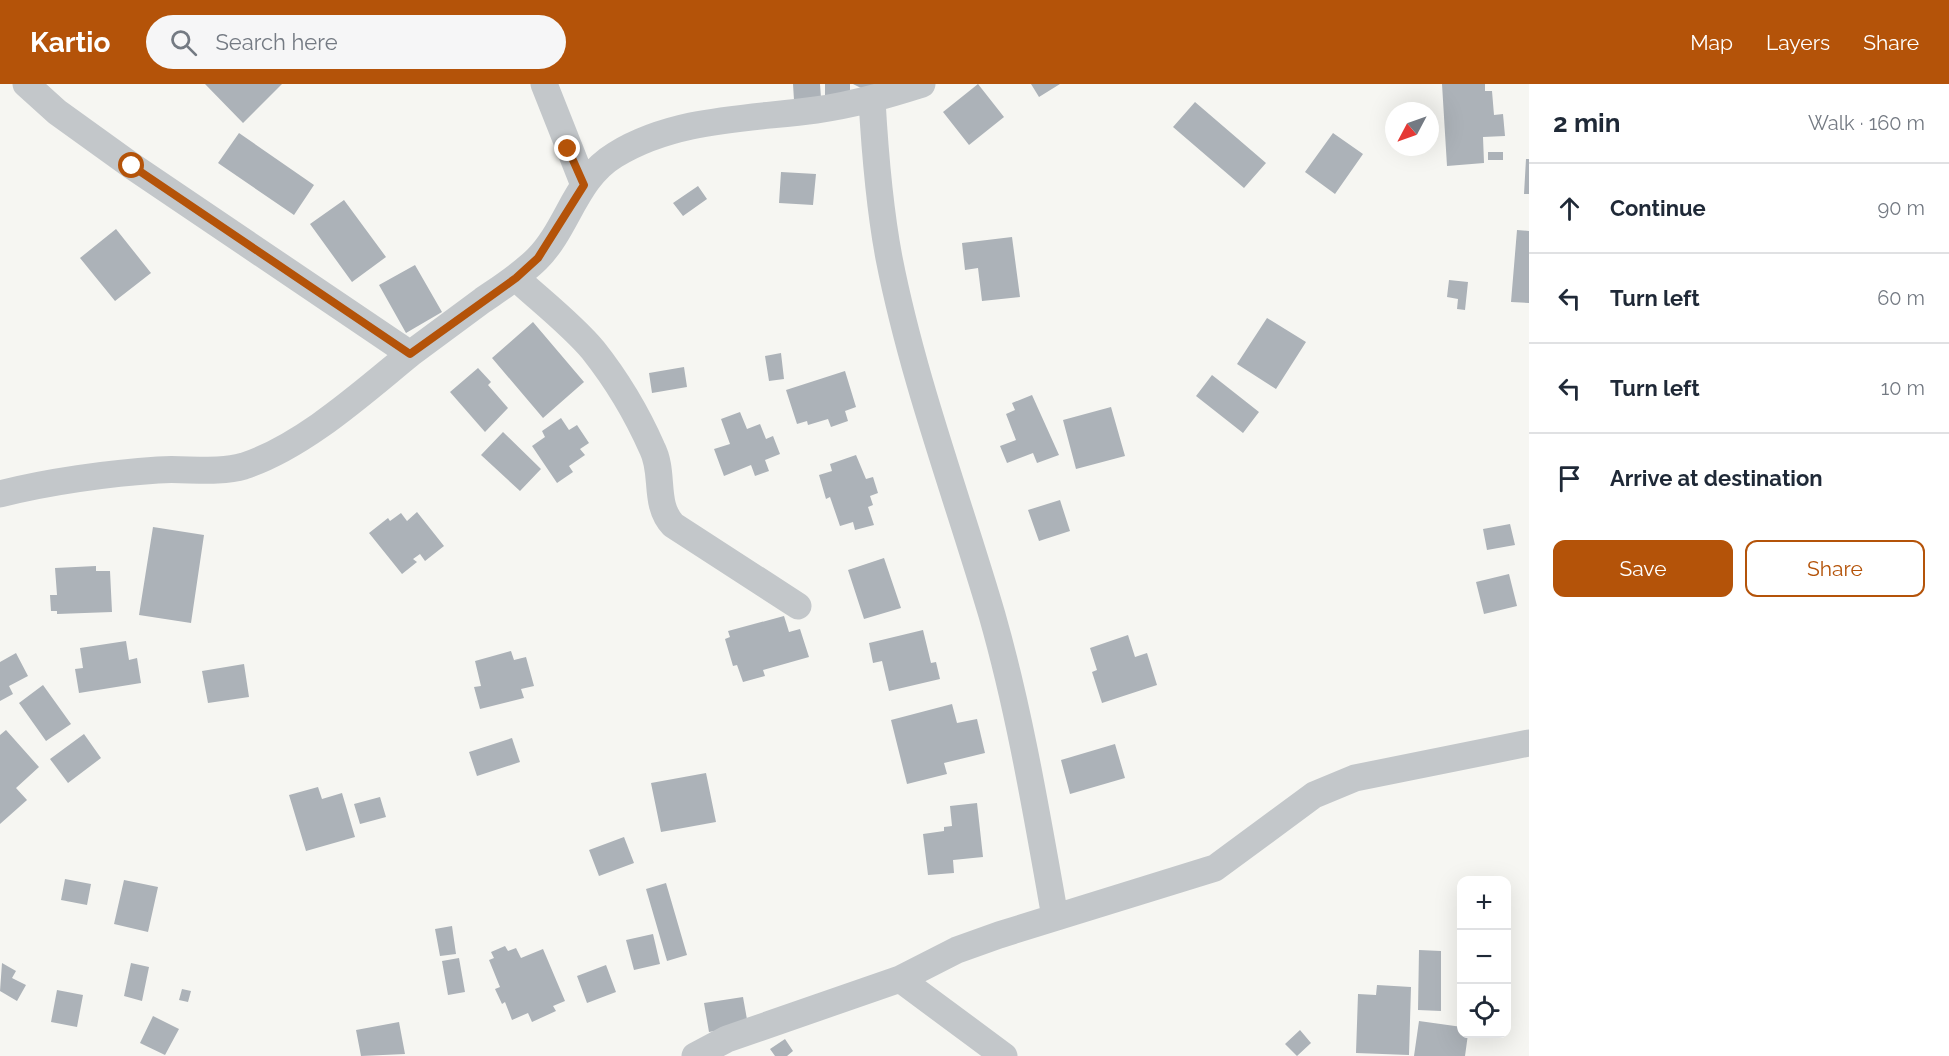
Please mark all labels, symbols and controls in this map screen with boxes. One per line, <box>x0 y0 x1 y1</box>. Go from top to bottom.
search box <box>146 15 566 69</box>
text: Kartio <box>30 26 110 59</box>
icon: search <box>167 26 200 59</box>
text: Search here <box>215 29 338 55</box>
text: Map <box>1690 30 1733 55</box>
text: Layers <box>1766 30 1830 55</box>
text: Share <box>1863 30 1919 55</box>
north arrow <box>1385 102 1439 156</box>
text: 2 min <box>1553 108 1620 138</box>
text: Walk · 160 m <box>1808 111 1925 135</box>
route end <box>554 135 580 161</box>
route start <box>118 152 144 178</box>
icon: ahead <box>1553 192 1586 225</box>
text: Continue <box>1610 195 1706 221</box>
text: 90 m <box>1878 196 1925 220</box>
icon: left <box>1553 282 1586 315</box>
text: Turn left <box>1610 285 1700 311</box>
text: 60 m <box>1877 286 1925 310</box>
icon: left <box>1553 372 1586 405</box>
text: Turn left <box>1610 375 1700 401</box>
text: 10 m <box>1881 376 1925 400</box>
icon: arrive <box>1553 462 1586 495</box>
text: Arrive at destination <box>1610 465 1823 491</box>
button: Save <box>1553 540 1733 597</box>
button: Share <box>1745 540 1925 597</box>
map controls <box>1457 876 1511 1038</box>
button: + <box>1457 876 1511 930</box>
button: − <box>1457 930 1511 984</box>
button: locate <box>1457 984 1511 1038</box>

